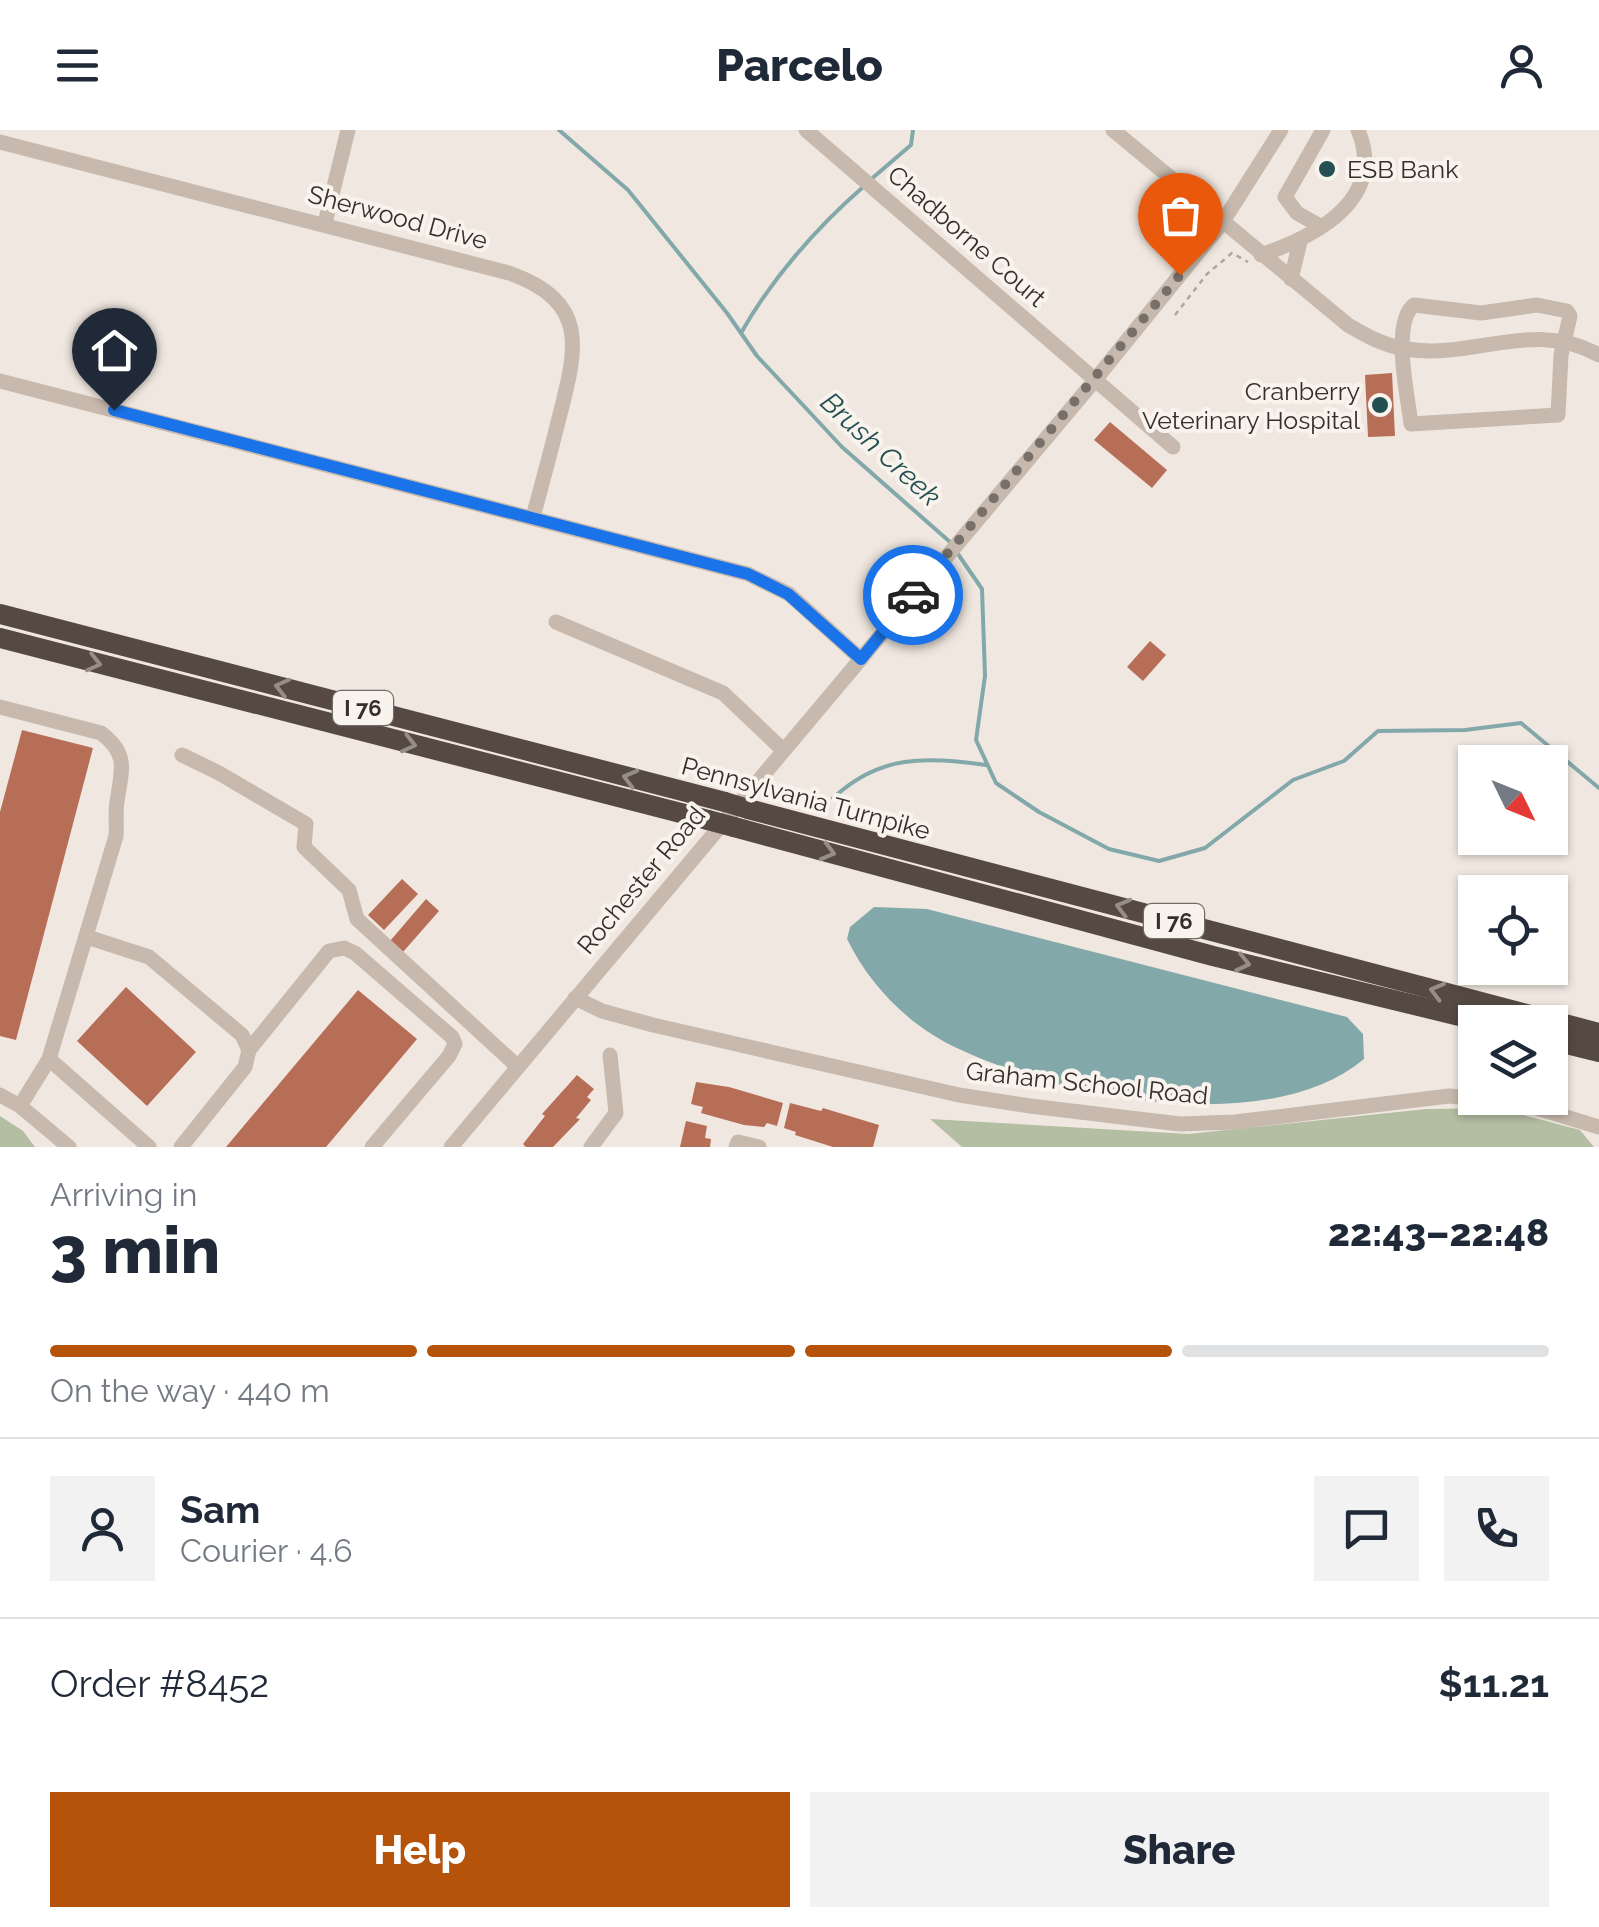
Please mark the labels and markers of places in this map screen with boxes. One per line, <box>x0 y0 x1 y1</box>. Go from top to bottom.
place label: ESB Bank <box>1347 154 1459 184</box>
marker: ESB Bank <box>1316 158 1338 180</box>
pin <box>1138 173 1223 276</box>
pin <box>72 308 157 411</box>
place label: Cranberry Veterinary Hospital <box>1142 376 1360 435</box>
marker: Cranberry Veterinary Hospital <box>1369 394 1391 416</box>

